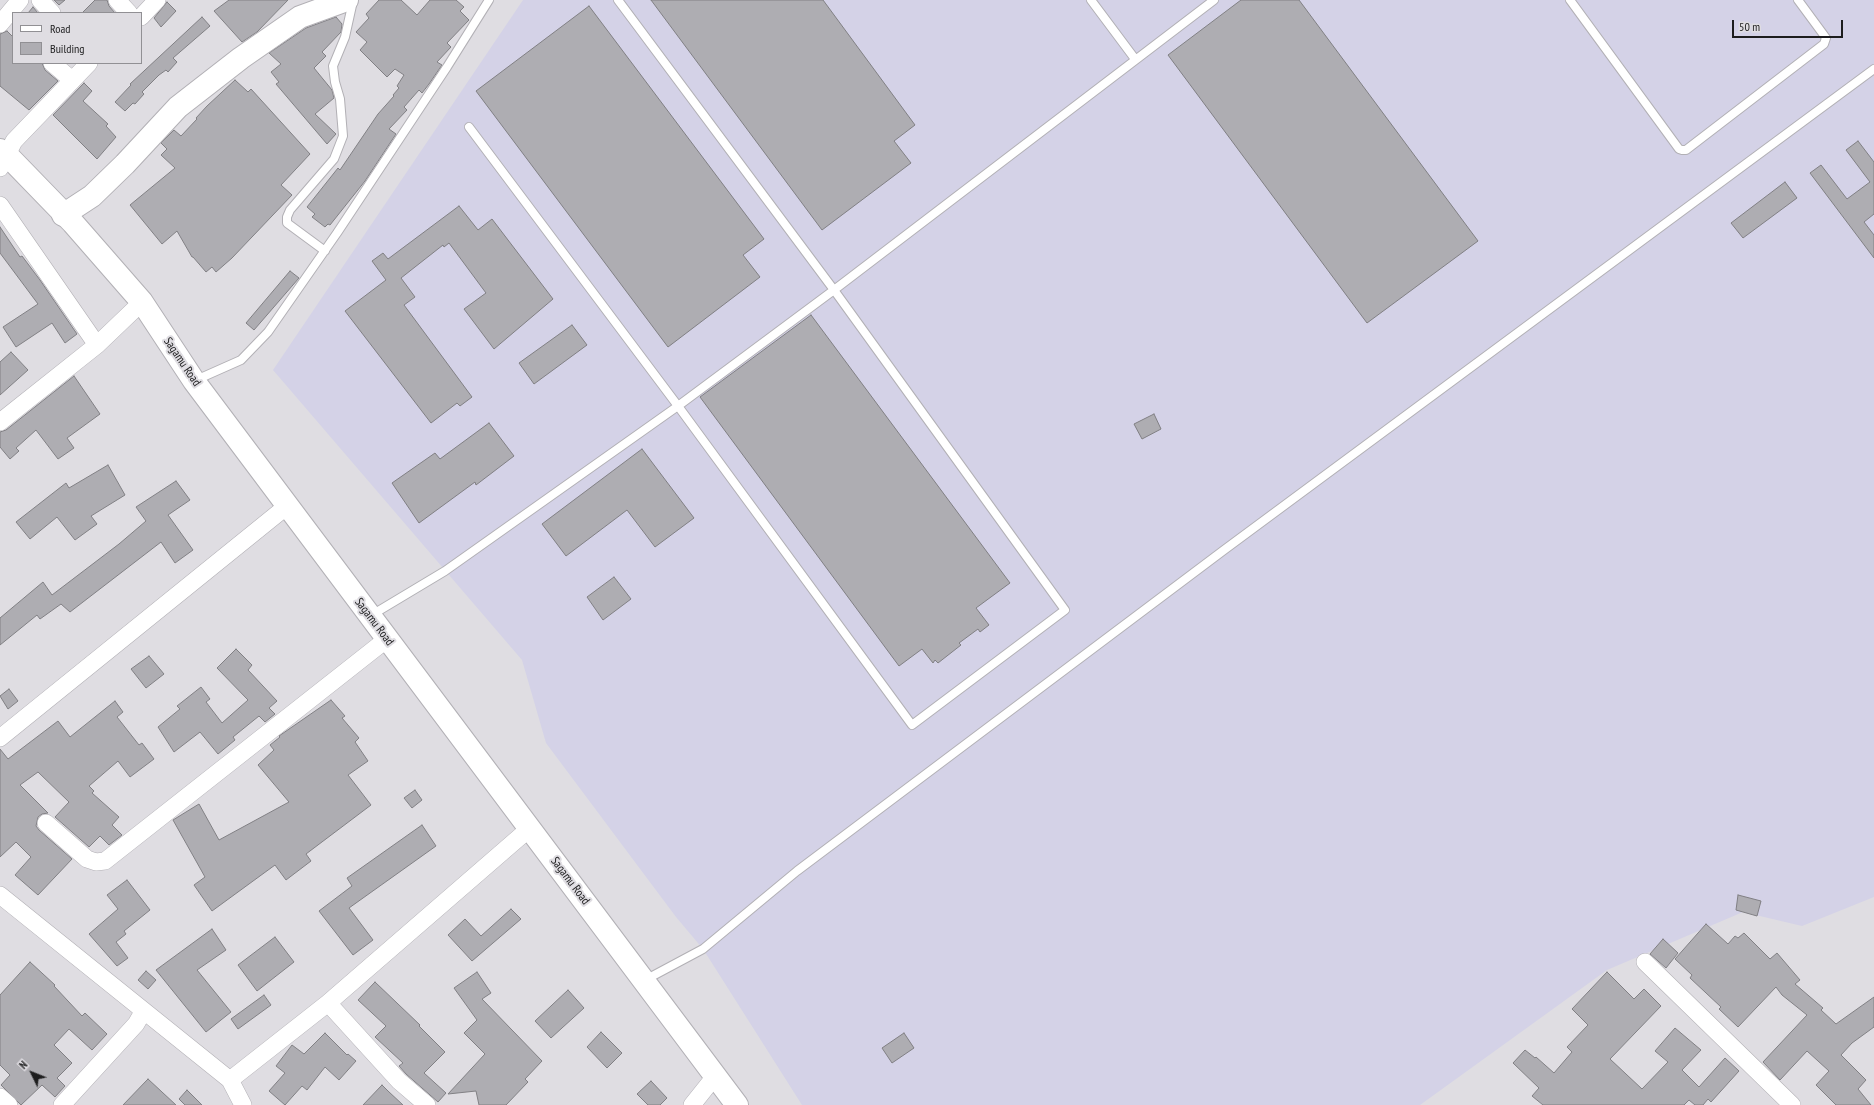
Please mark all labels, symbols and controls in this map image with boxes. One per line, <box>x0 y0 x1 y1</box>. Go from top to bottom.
legend <box>12 12 142 64</box>
scale bar <box>1734 12 1845 38</box>
text: 50 m <box>1739 19 1760 34</box>
text: Road <box>50 21 70 36</box>
text: Building <box>50 41 85 56</box>
street label: Sagamu Road <box>160 335 204 389</box>
street label: Sagamu Road <box>351 595 397 649</box>
street label: Sagamu Road <box>547 854 593 908</box>
north arrow <box>12 1053 52 1093</box>
text: N <box>16 1058 30 1072</box>

